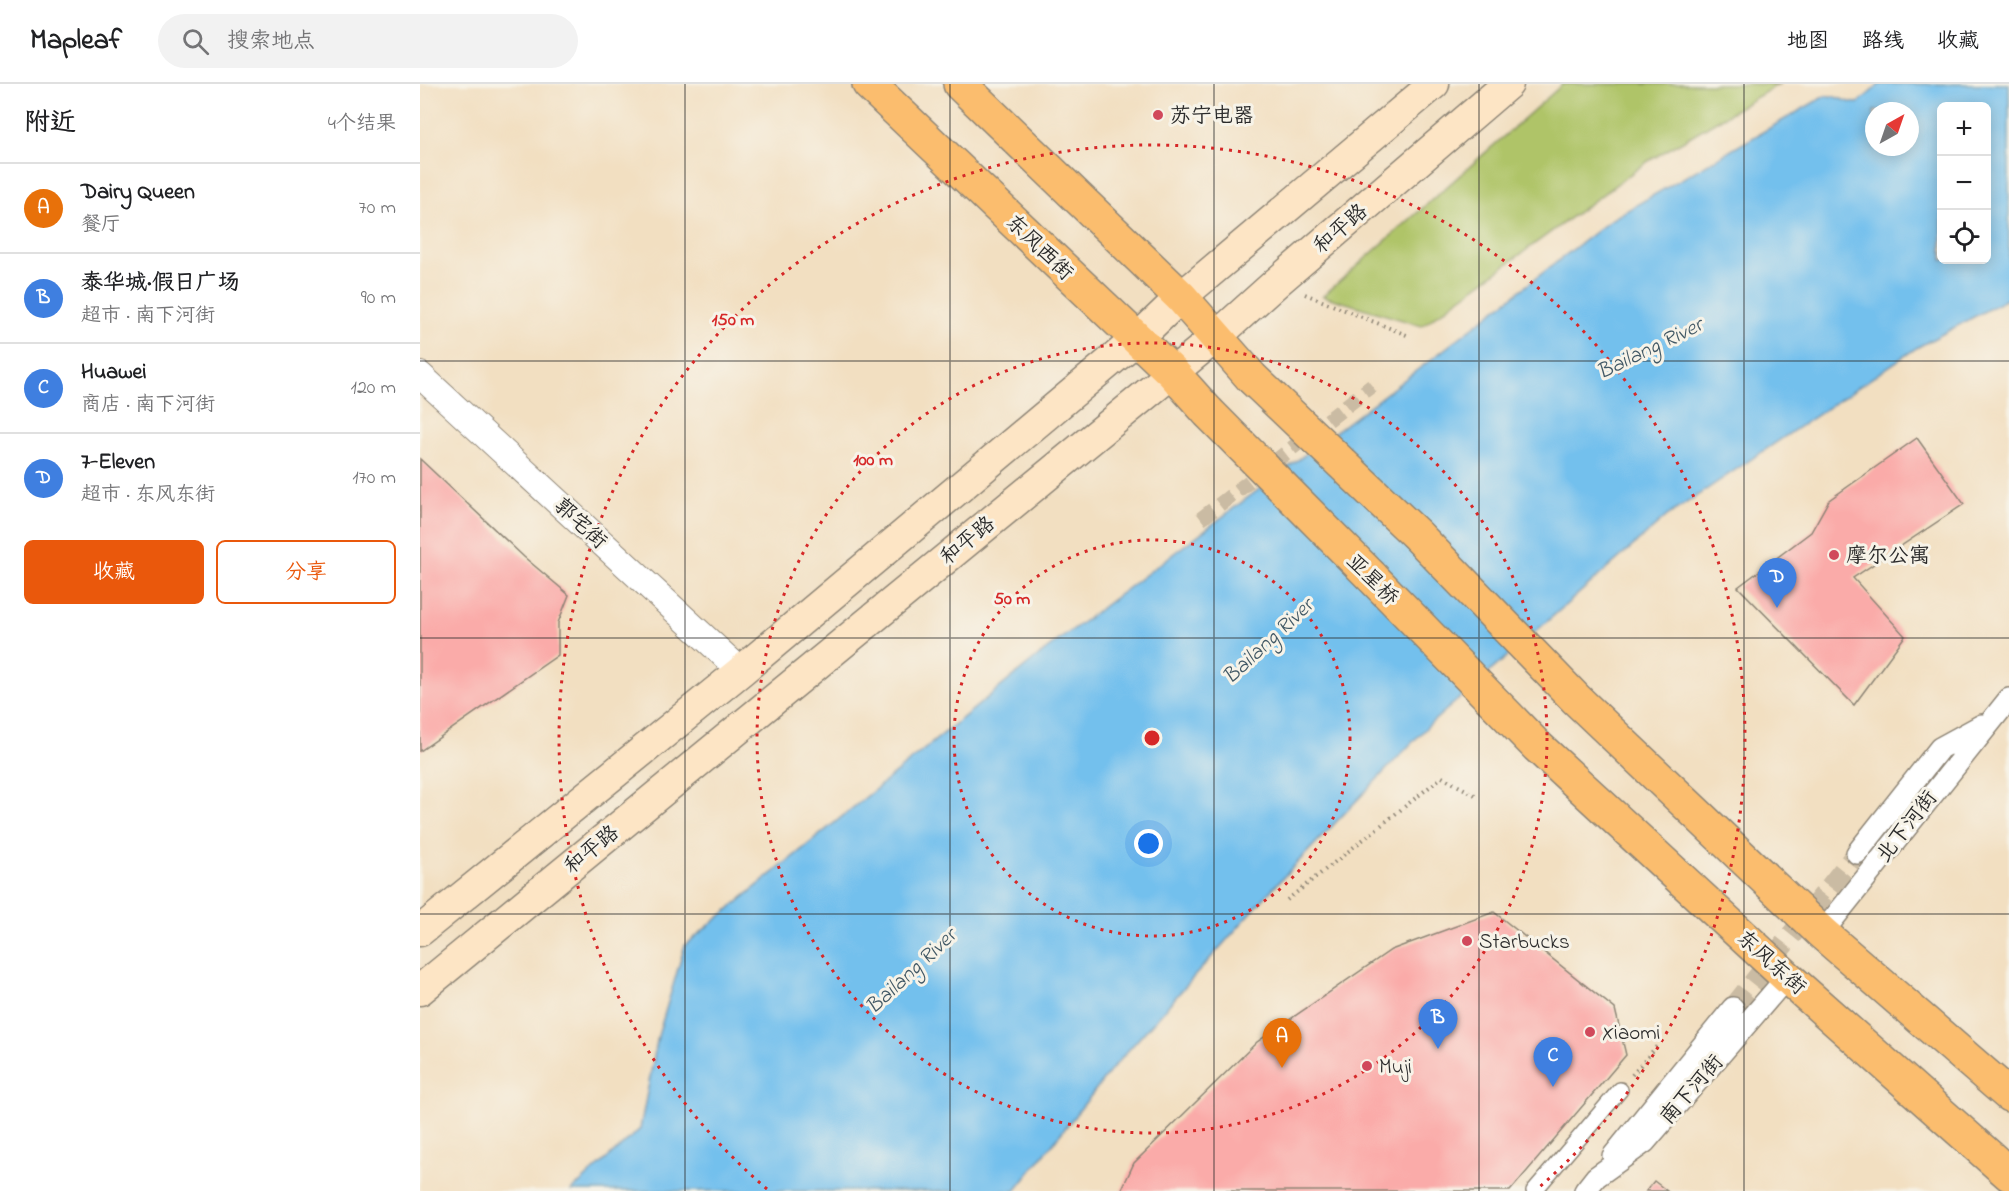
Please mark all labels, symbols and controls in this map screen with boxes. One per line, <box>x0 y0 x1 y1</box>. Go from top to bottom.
search box <box>158 14 578 68</box>
text: Mapleaf <box>30 21 122 62</box>
icon: search <box>179 25 212 58</box>
text: 搜索地点 <box>227 26 315 58</box>
text: 地图 <box>1787 27 1829 57</box>
text: 路线 <box>1862 27 1904 57</box>
text: 收藏 <box>1937 27 1979 57</box>
place label: 苏宁电器 <box>1170 102 1254 132</box>
north arrow <box>1865 102 1919 156</box>
map controls <box>1937 102 1991 264</box>
button: + <box>1937 102 1991 156</box>
text: 附近 <box>24 105 76 143</box>
marker: 苏宁电器 <box>1151 108 1165 122</box>
text: 4个结果 <box>328 110 396 139</box>
button: − <box>1937 156 1991 210</box>
text: Dairy Queen <box>81 177 195 209</box>
text: A <box>37 194 50 223</box>
text: 70 m <box>359 194 396 223</box>
street label: 和平路 <box>1308 198 1375 261</box>
street label: 东风西街 <box>998 208 1079 288</box>
button: locate <box>1937 210 1991 264</box>
text: 餐厅 <box>81 211 121 240</box>
text: 泰华城·假日广场 <box>81 268 240 300</box>
text: B <box>37 284 50 313</box>
text: 90 m <box>361 284 396 313</box>
text: 超市 · 南下河街 <box>81 302 215 331</box>
text: 150 m <box>712 308 754 334</box>
water label: Bailang River <box>1592 309 1712 389</box>
text: Huawei <box>81 357 146 389</box>
text: C <box>38 374 49 403</box>
text: 120 m <box>351 374 396 403</box>
text: 商店 · 南下河街 <box>81 391 215 420</box>
text: 7-Eleven <box>81 447 155 479</box>
text: 100 m <box>853 448 893 474</box>
text: D <box>36 464 51 493</box>
text: 170 m <box>352 464 396 493</box>
text: 超市 · 东风东街 <box>81 481 215 510</box>
street label: 郭宅街 <box>546 492 613 557</box>
street label: 和平路 <box>934 510 1002 573</box>
button: 收藏 <box>24 540 204 604</box>
button: 分享 <box>216 540 396 604</box>
place label: 摩尔公寓 <box>1846 542 1930 572</box>
street label: 亚星桥 <box>1339 548 1404 613</box>
marker: 摩尔公寓 <box>1827 548 1841 562</box>
pin: D <box>1758 558 1796 608</box>
text: 50 m <box>994 587 1030 613</box>
water label: Bailang River <box>1216 589 1324 693</box>
centre of rings <box>1142 728 1162 748</box>
street label: 北下河街 <box>1870 785 1945 870</box>
street label: 和平路 <box>558 819 626 882</box>
your location <box>1134 829 1163 858</box>
water label: Bailang River <box>859 919 967 1023</box>
street label: 东风东街 <box>1729 924 1812 1003</box>
place label: Starbucks <box>1479 928 1570 958</box>
marker: Starbucks <box>1460 934 1474 948</box>
pin: B <box>1418 1000 1458 1049</box>
pin: A <box>1262 1018 1302 1068</box>
place label: Xiaomi <box>1602 1019 1660 1049</box>
marker: Xiaomi <box>1583 1025 1597 1039</box>
pin: C <box>1534 1038 1572 1087</box>
street label: 南下河街 <box>1654 1049 1731 1132</box>
place label: Muji <box>1379 1053 1412 1083</box>
marker: Muji <box>1360 1059 1374 1073</box>

